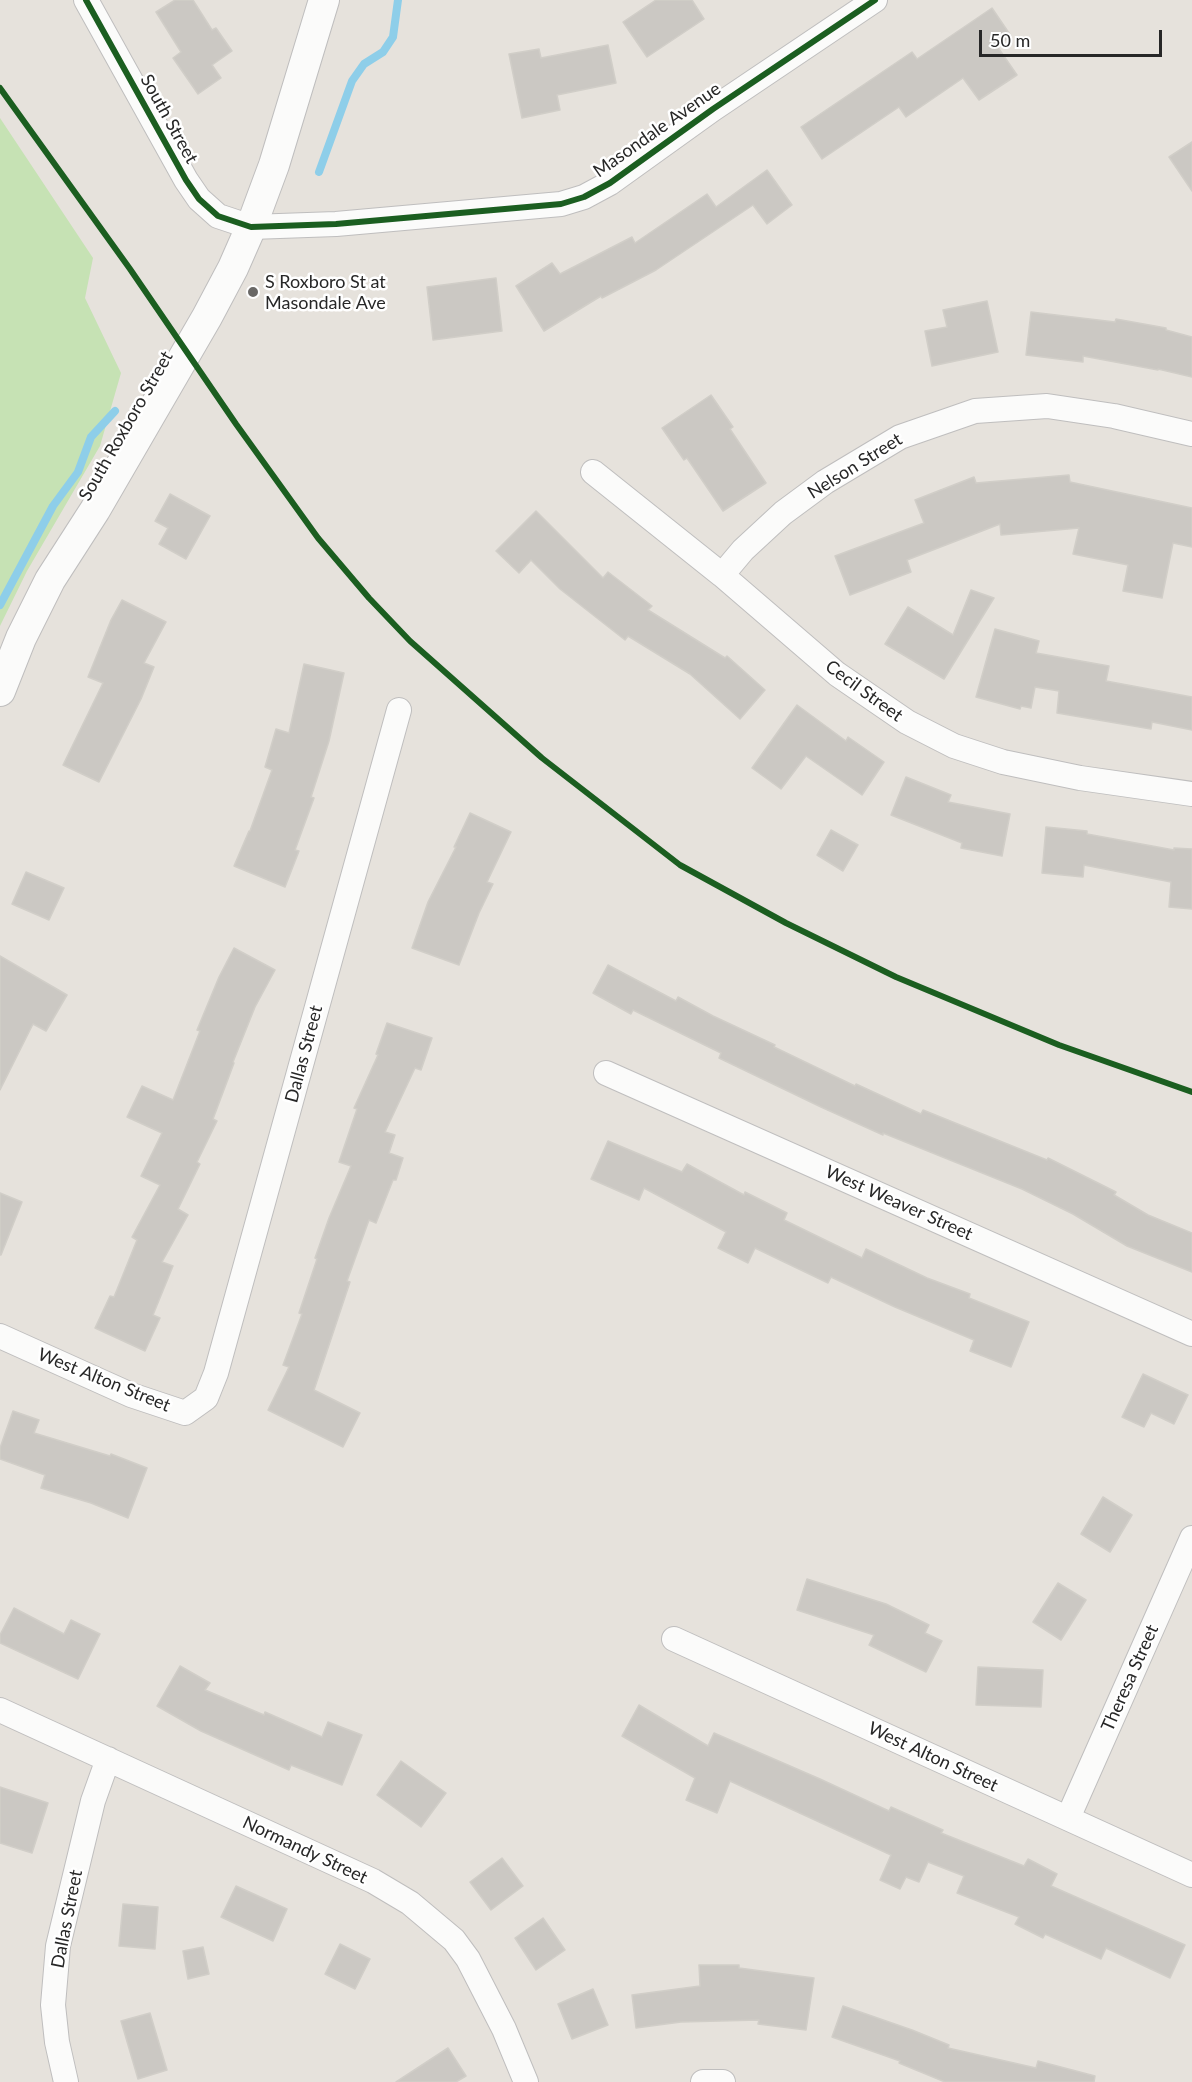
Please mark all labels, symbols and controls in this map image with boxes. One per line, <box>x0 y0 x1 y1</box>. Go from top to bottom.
scale bar <box>982 18 1165 56</box>
text: 50 m <box>990 29 1030 51</box>
street label: South Street <box>136 71 202 167</box>
street label: Masondale Avenue <box>589 78 725 182</box>
place label: S Roxboro St at Masondale Ave <box>265 271 386 314</box>
marker: S Roxboro St at Masondale Ave <box>246 285 260 299</box>
street label: South Roxboro Street <box>74 347 178 505</box>
street label: Nelson Street <box>804 428 906 504</box>
street label: Cecil Street <box>821 656 907 726</box>
street label: Dallas Street <box>281 1003 327 1105</box>
street label: West Weaver Street <box>822 1161 976 1245</box>
street label: West Alton Street <box>35 1344 173 1416</box>
street label: Theresa Street <box>1097 1621 1163 1735</box>
street label: West Alton Street <box>865 1717 1001 1797</box>
street label: Normandy Street <box>239 1812 371 1888</box>
street label: Dallas Street <box>47 1868 87 1970</box>

